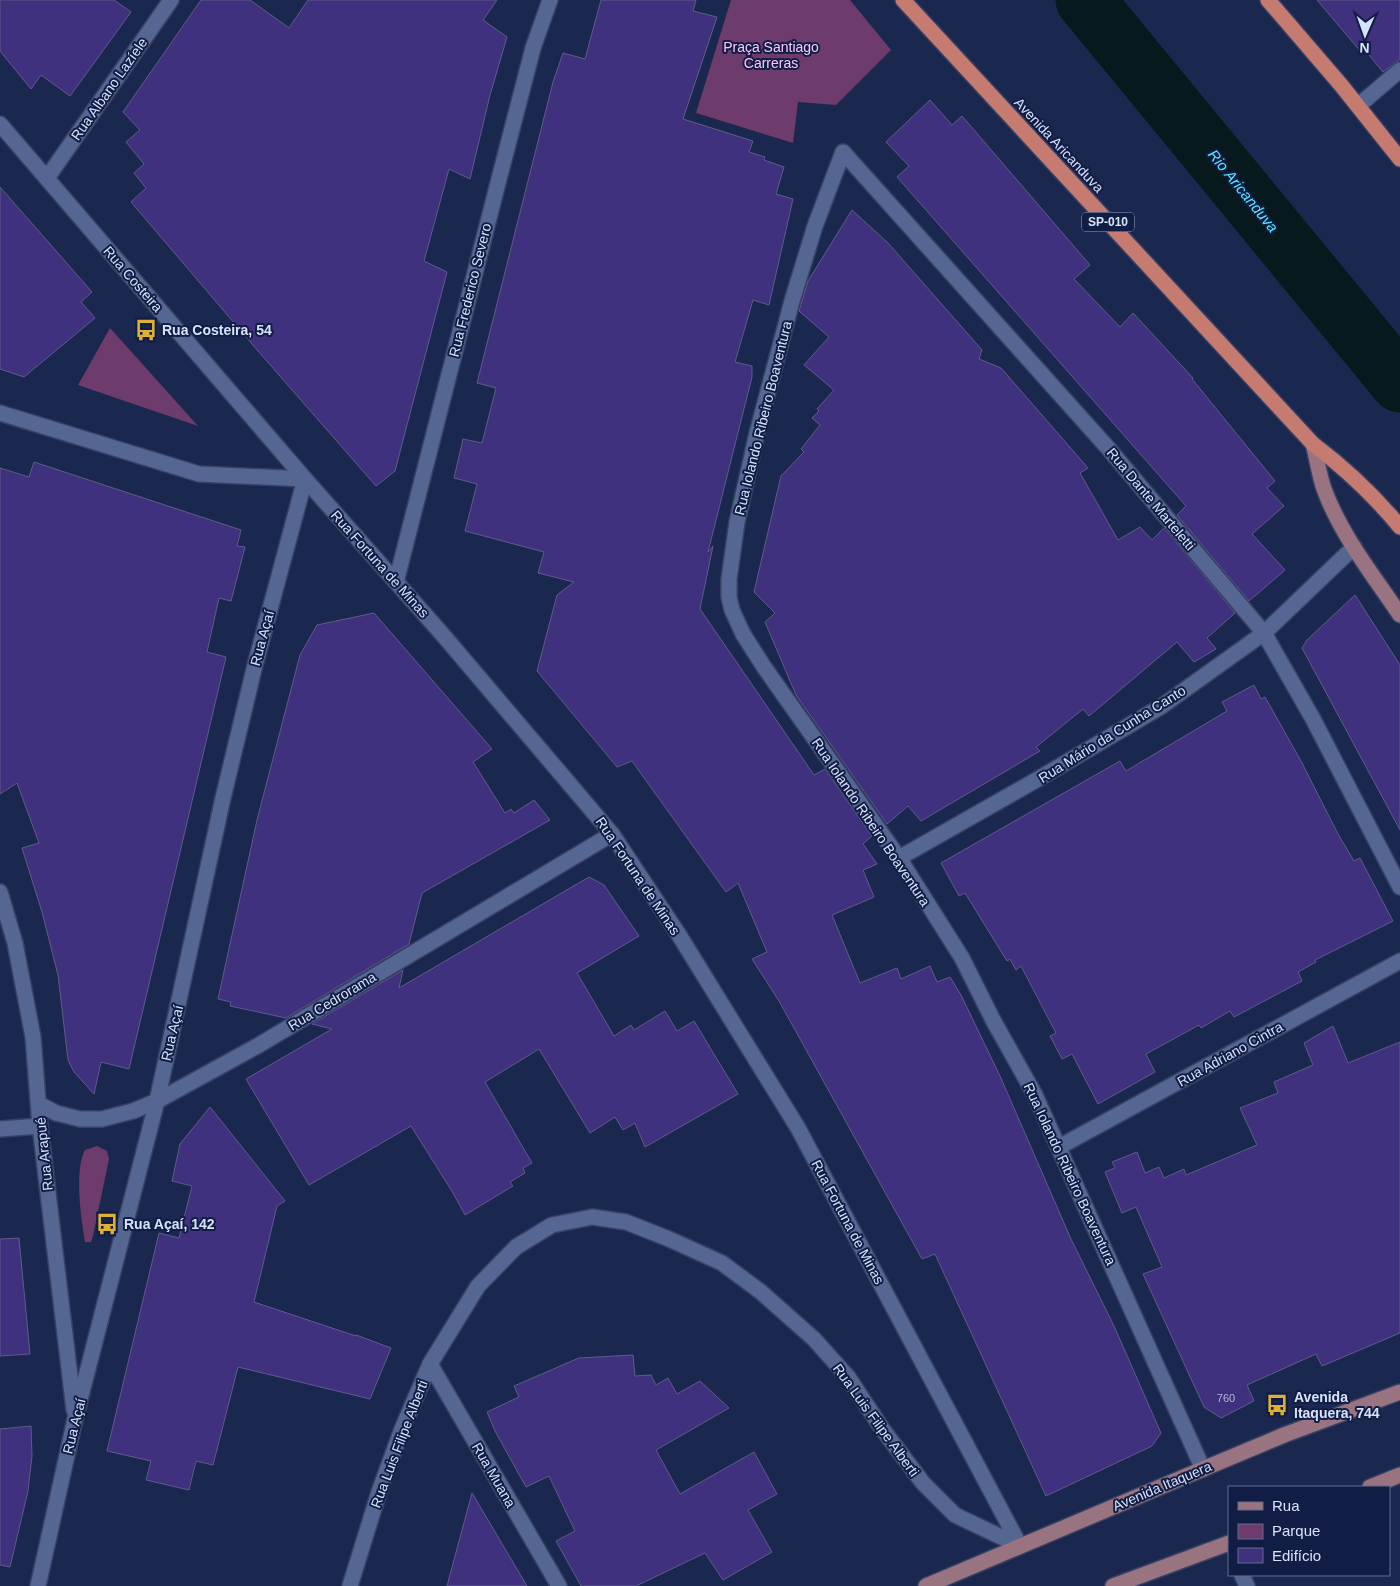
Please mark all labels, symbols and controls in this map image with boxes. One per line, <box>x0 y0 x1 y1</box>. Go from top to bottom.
north arrow <box>1340 10 1390 60</box>
street label: Rua Albano Lazíele <box>68 35 150 143</box>
park label: Praça Santiago Carreras <box>723 39 819 71</box>
text: N <box>1359 40 1370 56</box>
street label: Avenida Aricanduva <box>1011 94 1107 196</box>
water label: Rio Aricanduva <box>1205 146 1282 235</box>
road number: SP-010 <box>1082 212 1134 232</box>
street label: Rua Frederico Severo <box>446 221 494 358</box>
street label: Rua Costeira <box>100 243 166 315</box>
bus stop icon: Rua Costeira, 54 <box>133 317 159 343</box>
street label: Rua Iolando Ribeiro Boaventura <box>731 319 795 517</box>
place label: Rua Costeira, 54 <box>162 322 272 338</box>
street label: Rua Dante Marteletti <box>1104 445 1198 553</box>
street label: Rua Fortuna de Minas <box>328 507 432 621</box>
street label: Rua Açaí <box>247 608 277 668</box>
street label: Rua Mário da Cunha Canto <box>1035 682 1189 786</box>
street label: Rua Iolando Ribeiro Boaventura <box>809 735 933 909</box>
street label: Rua Fortuna de Minas <box>593 814 683 938</box>
street label: Rua Cedrorama <box>285 968 379 1034</box>
street label: Rua Açaí <box>158 1003 186 1062</box>
street label: Rua Adriano Cintra <box>1174 1018 1286 1090</box>
street label: Rua Iolando Ribeiro Boaventura <box>1021 1080 1119 1268</box>
street label: Rua Arapué <box>32 1116 56 1192</box>
street label: Rua Fortuna de Minas <box>808 1157 888 1287</box>
bus stop icon: Rua Açaí, 142 <box>94 1211 120 1237</box>
place label: Rua Açaí, 142 <box>124 1216 215 1232</box>
street label: Rua Luis Filipe Alberti <box>830 1361 922 1479</box>
street label: Rua Luis Filipe Alberti <box>367 1378 431 1510</box>
place label: Avenida Itaquera, 744 <box>1294 1389 1380 1421</box>
house number: 760 <box>1217 1392 1235 1404</box>
bus stop icon: Avenida Itaquera, 744 <box>1264 1392 1290 1418</box>
street label: Rua Açaí <box>59 1396 89 1456</box>
street label: Rua Muana <box>469 1440 519 1511</box>
street label: Avenida Itaquera <box>1110 1458 1214 1514</box>
legend <box>1228 1486 1390 1576</box>
text: Rua <box>1272 1497 1300 1514</box>
text: Parque <box>1272 1522 1320 1539</box>
text: Edifício <box>1272 1547 1321 1564</box>

